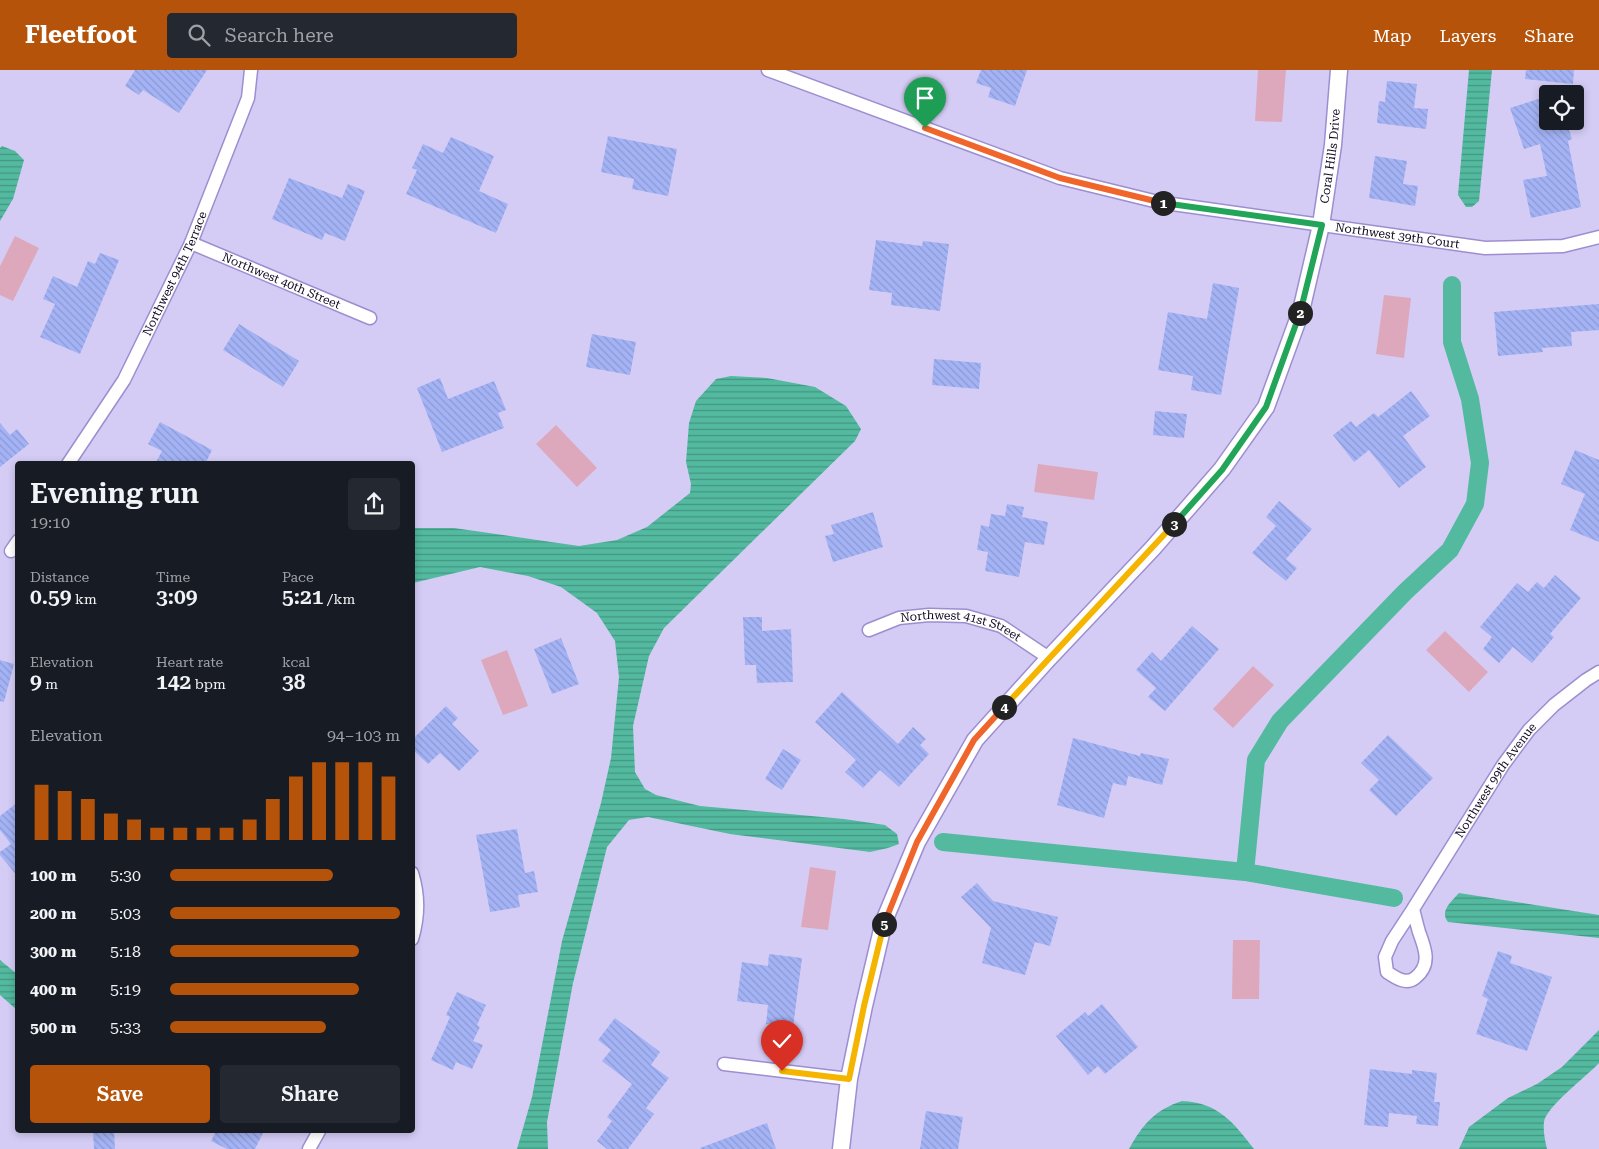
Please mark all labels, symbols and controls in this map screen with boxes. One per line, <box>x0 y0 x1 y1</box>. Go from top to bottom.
search box <box>167 13 517 58</box>
text: Fleetfoot <box>25 21 137 49</box>
icon: search <box>185 21 213 49</box>
text: Search here <box>225 24 334 47</box>
text: Map <box>1373 25 1412 46</box>
text: Layers <box>1440 25 1496 46</box>
text: Share <box>1524 25 1574 46</box>
pin <box>904 77 946 128</box>
icon: arrive <box>911 84 939 112</box>
map controls <box>1539 85 1584 130</box>
button: locate <box>1539 85 1584 130</box>
street label: Coral Hills Drive <box>1317 108 1343 205</box>
pin: 1 <box>1150 190 1176 216</box>
text: 1 <box>1160 195 1167 211</box>
street label: Northwest 94th Terrace <box>140 209 210 338</box>
street label: Northwest 39th Court <box>1334 220 1461 251</box>
street label: Northwest 40th Street <box>220 250 343 312</box>
pin: 2 <box>1288 300 1312 326</box>
text: 2 <box>1297 305 1304 321</box>
text: Evening run <box>30 477 199 510</box>
button: share <box>348 478 400 530</box>
pin: 3 <box>1162 512 1186 536</box>
text: 19:10 <box>30 513 70 532</box>
text: 3 <box>1171 516 1178 532</box>
text: Distance <box>30 569 89 585</box>
text: Time <box>156 569 190 585</box>
text: Pace <box>282 569 314 585</box>
text: 0.59 <box>30 585 71 609</box>
text: 3:09 <box>156 585 197 609</box>
text: 5:21 <box>282 585 323 609</box>
text: km <box>71 591 97 607</box>
text: /km <box>323 591 355 607</box>
street label: Northwest 41st Street <box>900 608 1024 645</box>
text: Elevation <box>30 654 93 670</box>
text: Heart rate <box>156 654 223 670</box>
text: kcal <box>282 654 310 670</box>
text: 9 <box>30 670 42 694</box>
text: 142 <box>156 670 191 694</box>
text: 38 <box>282 670 306 694</box>
text: m <box>42 676 58 692</box>
text: bpm <box>191 676 226 692</box>
pin: 4 <box>992 694 1016 720</box>
text: 4 <box>1001 699 1008 715</box>
street label: Northwest 99th Avenue <box>1452 720 1539 840</box>
text: Elevation <box>30 726 103 745</box>
text: 94–103 m <box>327 726 400 745</box>
text: 100 m <box>30 866 76 885</box>
text: 5:30 <box>110 866 141 885</box>
text: 200 m <box>30 904 76 923</box>
text: 5:03 <box>110 904 141 923</box>
pin: 5 <box>872 912 896 936</box>
text: 5 <box>881 916 888 932</box>
text: 300 m <box>30 942 76 961</box>
text: 5:18 <box>110 942 141 961</box>
text: 400 m <box>30 980 76 999</box>
text: 5:19 <box>110 980 141 999</box>
text: 500 m <box>30 1018 76 1037</box>
text: 5:33 <box>110 1018 141 1037</box>
pin <box>761 1020 803 1071</box>
icon: check <box>768 1027 796 1055</box>
button: Save <box>30 1065 210 1123</box>
button: Share <box>220 1065 400 1123</box>

